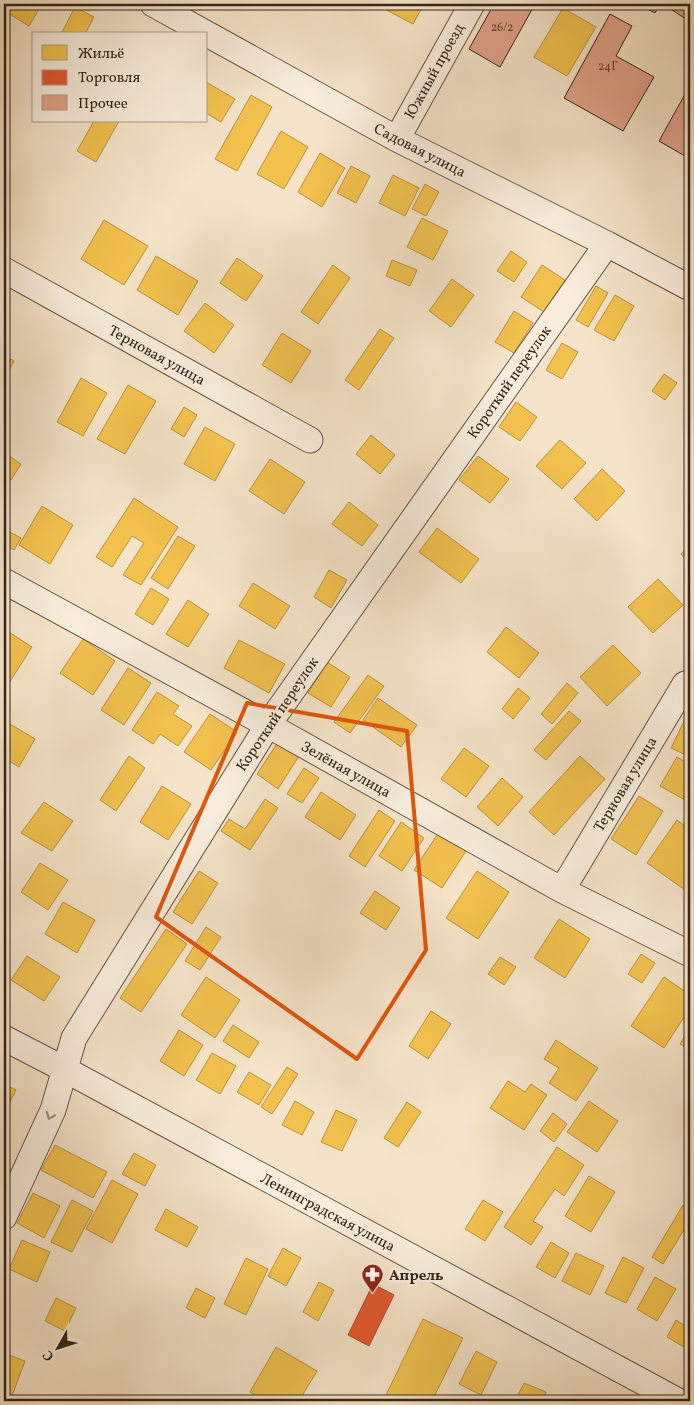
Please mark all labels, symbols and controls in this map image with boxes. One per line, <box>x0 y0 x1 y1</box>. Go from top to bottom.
street label: Южный проезд <box>400 20 471 123</box>
house number: 26/2 <box>491 20 513 36</box>
legend <box>32 32 208 122</box>
text: Жильё <box>78 44 124 65</box>
house number: 24Г <box>598 59 618 75</box>
text: Торговля <box>78 68 140 89</box>
text: Прочее <box>78 94 128 115</box>
street label: Садовая улица <box>370 119 469 184</box>
street label: Терновая улица <box>104 321 208 392</box>
street label: Короткий переулок <box>463 322 557 444</box>
street label: Короткий переулок <box>232 653 324 776</box>
street label: Терновая улица <box>590 733 663 836</box>
street label: Зелёная улица <box>297 737 394 804</box>
one-way arrow <box>45 1111 56 1120</box>
street label: Ленинградская улица <box>256 1169 398 1258</box>
pharmacy icon: Апрель <box>361 1263 385 1294</box>
place label: Апрель <box>389 1266 444 1287</box>
north arrow <box>32 1322 82 1372</box>
text: С <box>39 1346 59 1365</box>

